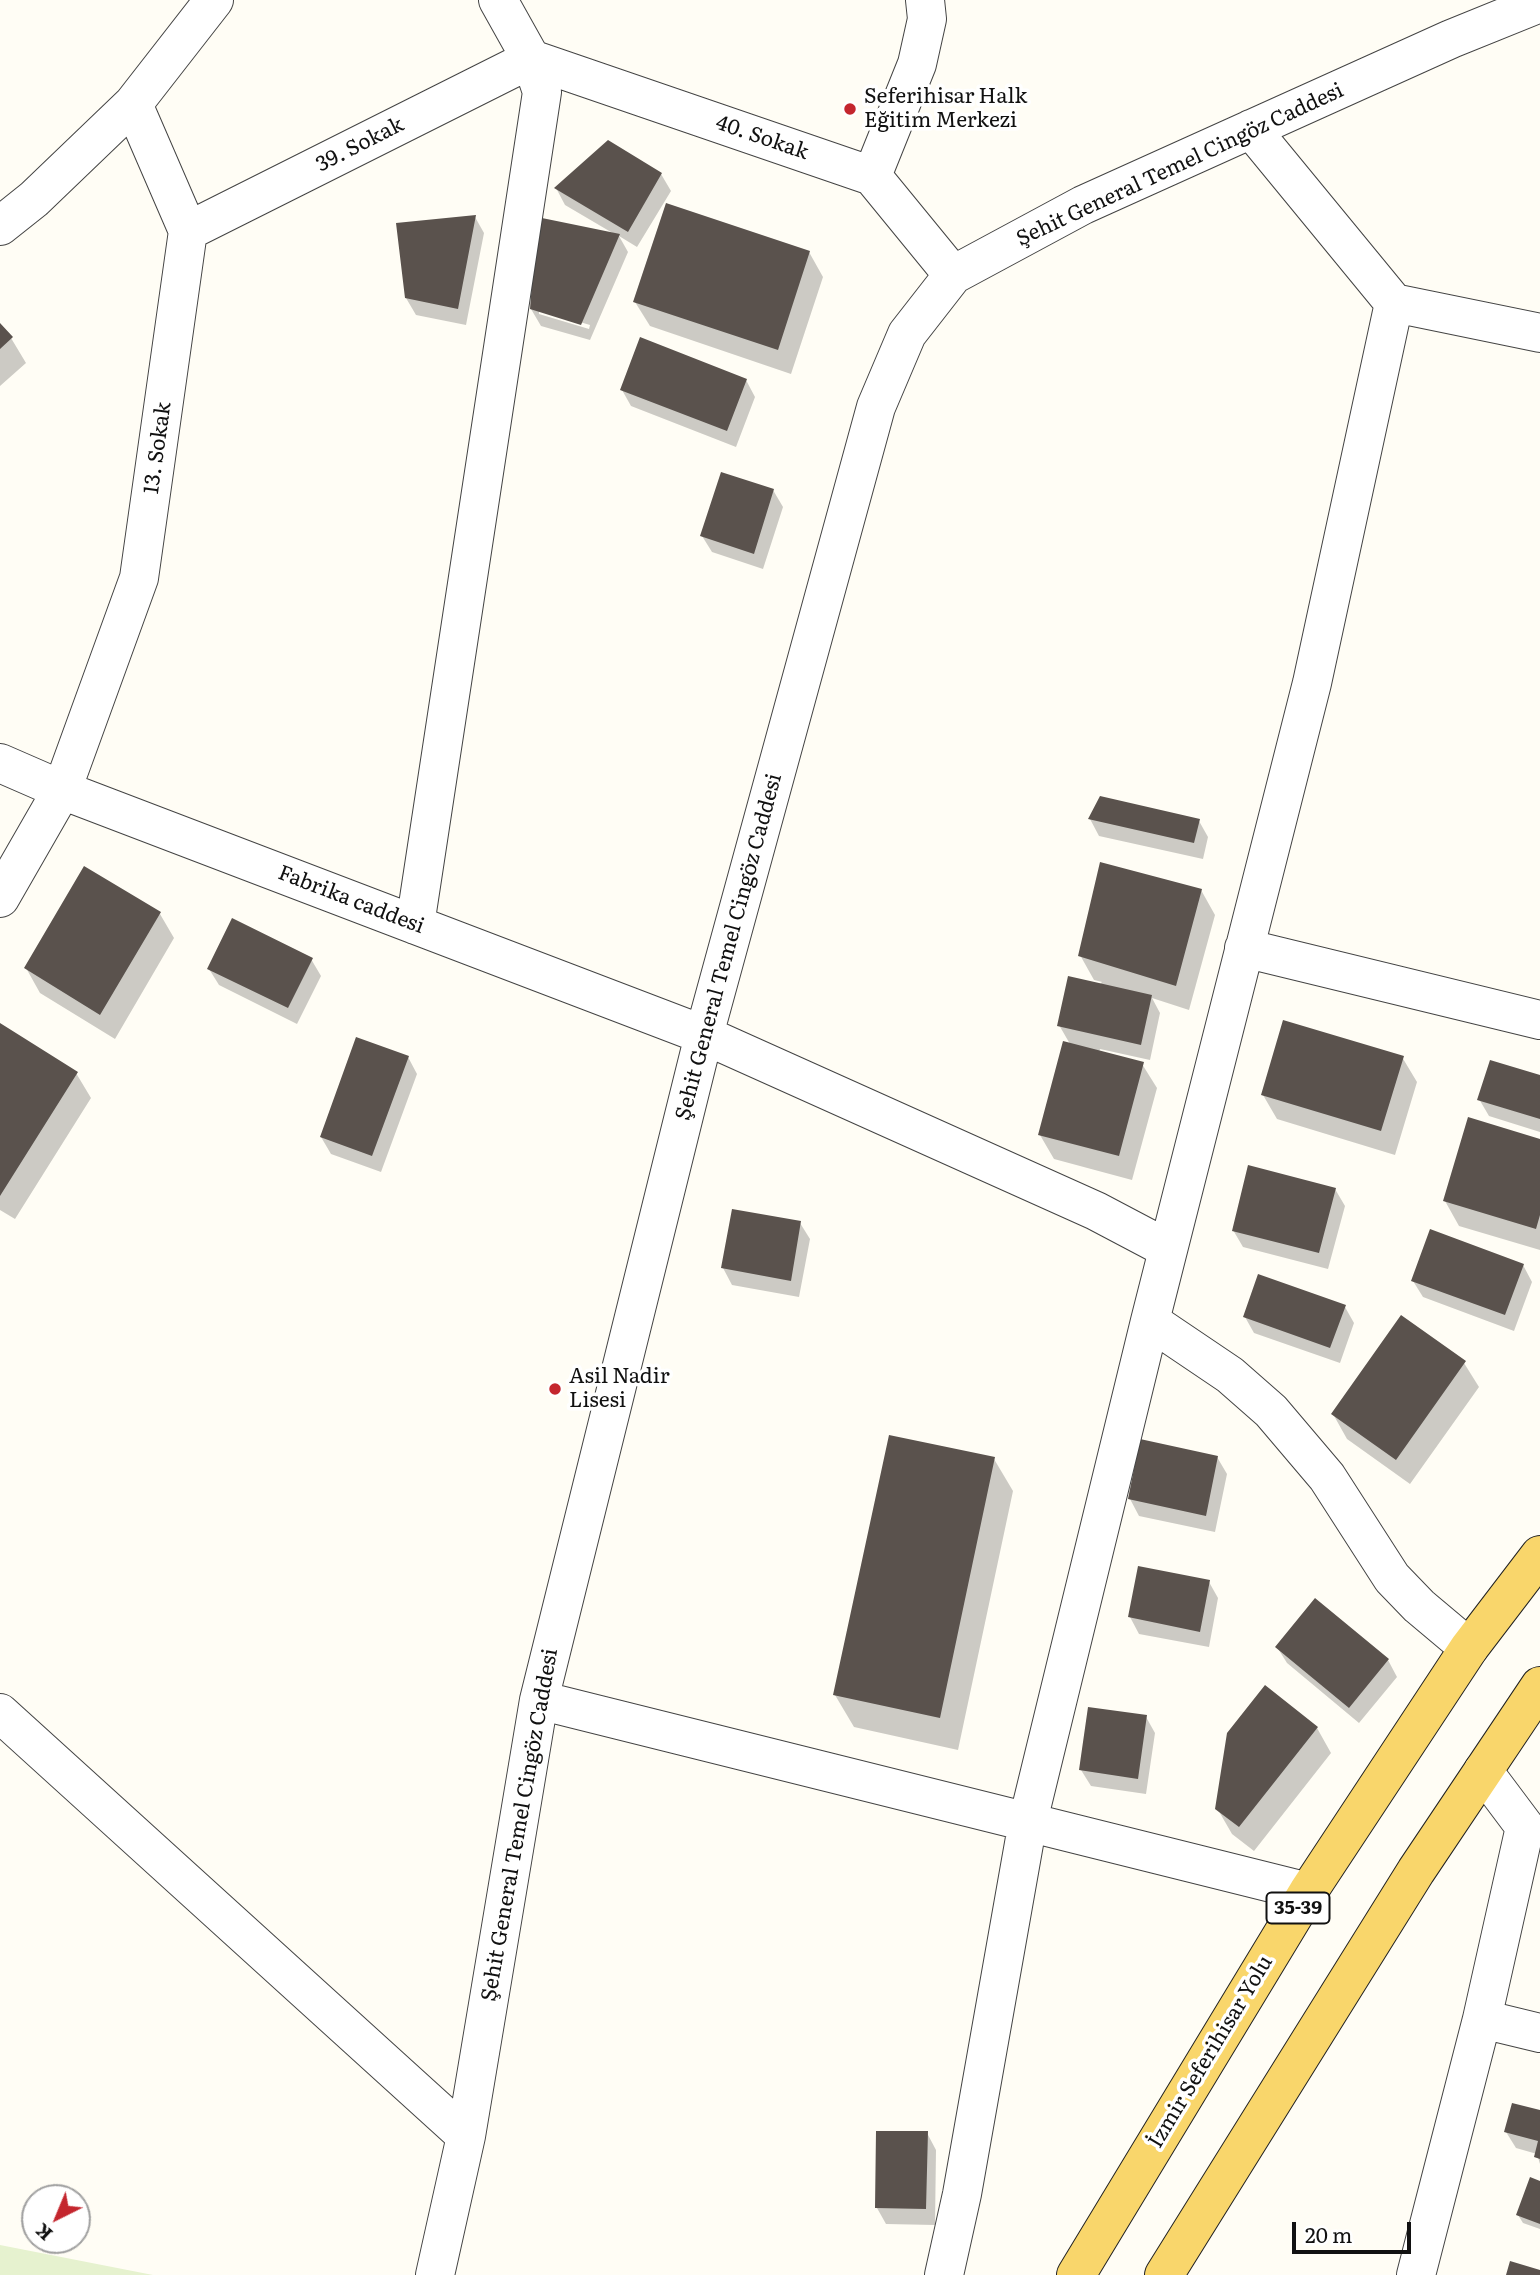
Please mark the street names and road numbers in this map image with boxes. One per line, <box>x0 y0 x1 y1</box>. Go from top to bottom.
street label: Şehit General Temel Cingöz Caddesi <box>1013 78 1347 252</box>
street label: 40. Sokak <box>712 110 812 166</box>
street label: 39. Sokak <box>312 112 408 178</box>
street label: 13. Sokak <box>139 400 177 496</box>
street label: Şehit General Temel Cingöz Caddesi <box>671 771 787 1123</box>
street label: Fabrika caddesi <box>274 861 428 939</box>
street label: Şehit General Temel Cingöz Caddesi <box>477 1647 563 2003</box>
road number: 35-39 <box>1266 1892 1330 1924</box>
street label: İzmir Seferihisar Yolu <box>1144 1951 1278 2153</box>

